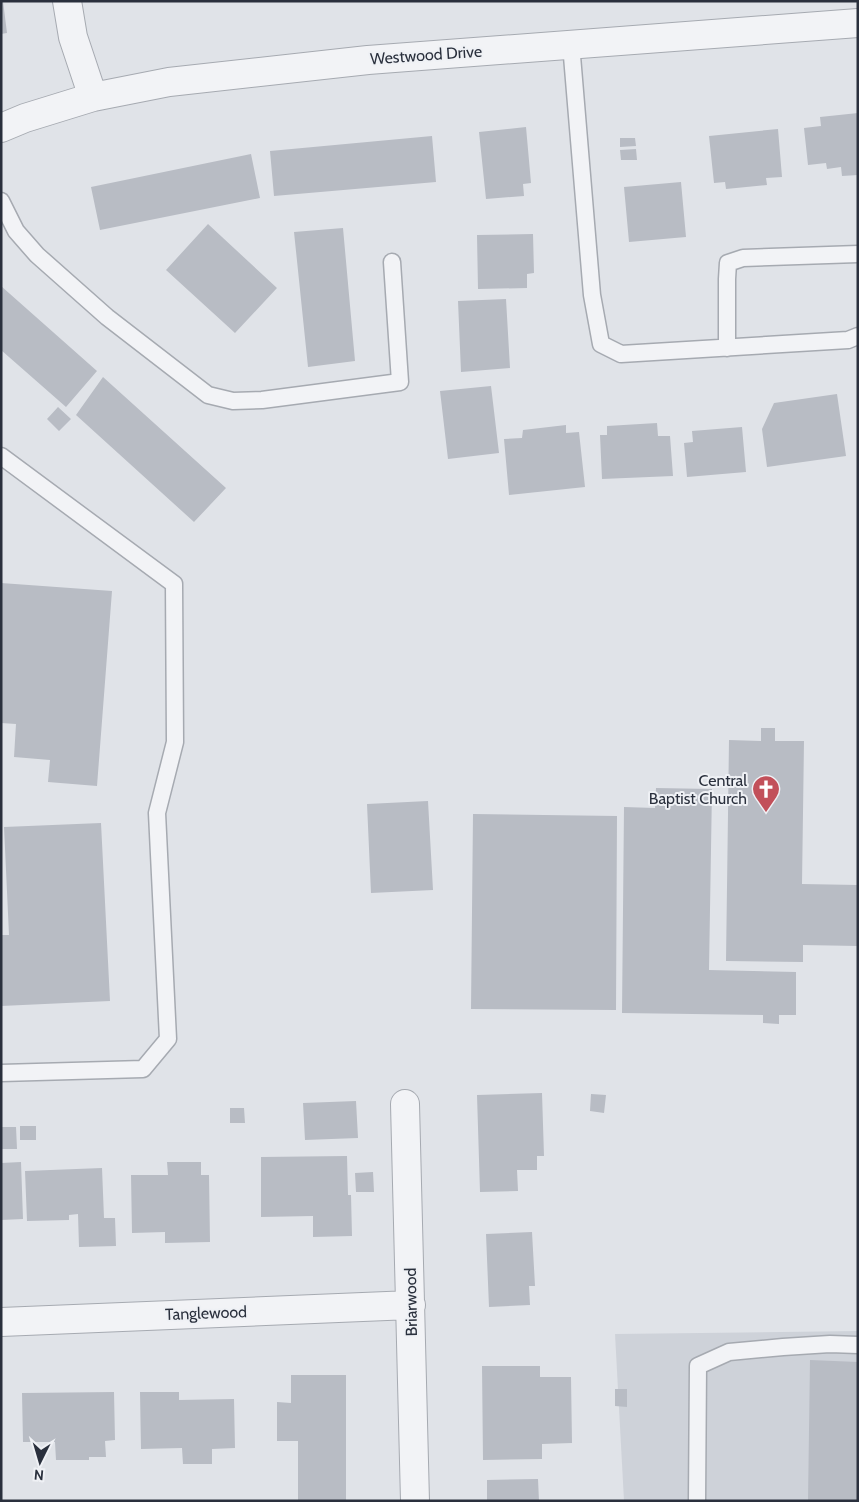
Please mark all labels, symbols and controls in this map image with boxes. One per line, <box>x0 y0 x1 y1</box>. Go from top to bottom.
street label: Westwood Drive <box>369 42 483 68</box>
place label: Central Baptist Church <box>649 771 747 808</box>
church icon: Central Baptist Church <box>751 774 781 813</box>
street label: Briarwood <box>401 1268 421 1336</box>
street label: Tanglewood <box>165 1302 247 1324</box>
north arrow <box>15 1437 65 1487</box>
text: N <box>33 1466 45 1484</box>

